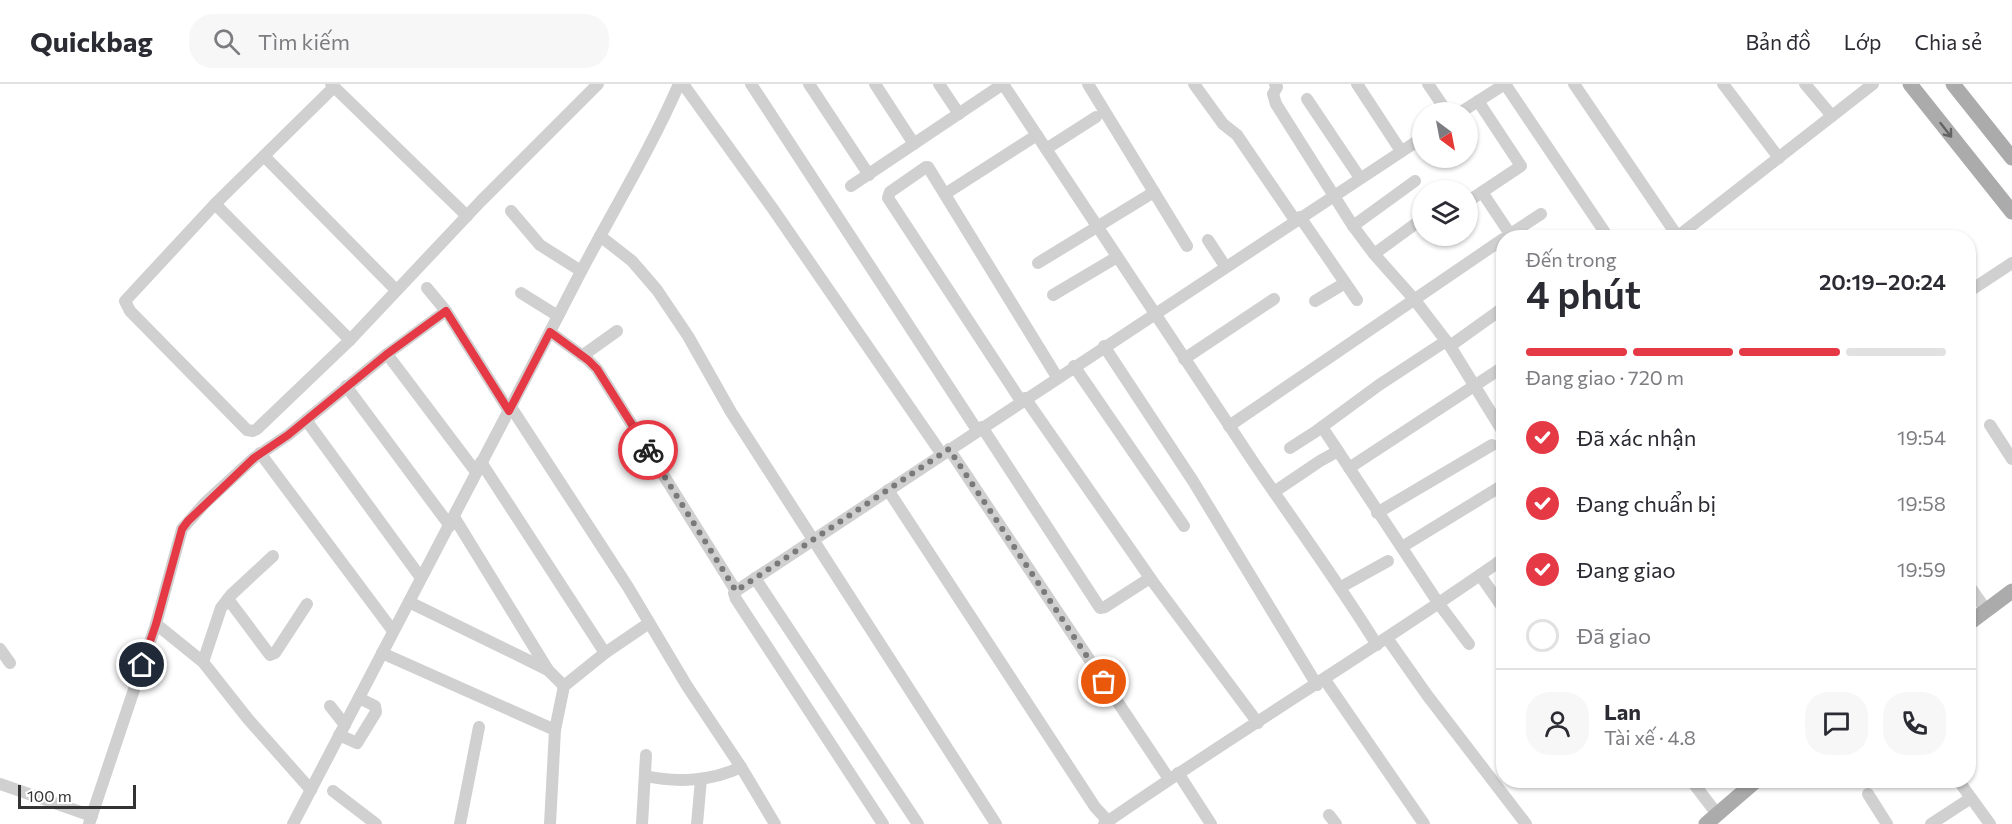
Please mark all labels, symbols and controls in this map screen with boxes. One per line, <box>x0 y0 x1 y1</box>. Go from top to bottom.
search box <box>189 14 609 68</box>
text: Quickbag <box>30 24 153 58</box>
icon: search <box>210 25 243 58</box>
text: Tìm kiếm <box>258 28 350 55</box>
text: Bản đồ <box>1746 29 1811 54</box>
text: Lớp <box>1844 29 1882 54</box>
text: Chia sẻ <box>1915 29 1982 54</box>
north arrow <box>1412 102 1478 168</box>
map controls <box>1412 102 1478 246</box>
one-way arrow <box>1940 122 1953 138</box>
button: layers <box>1412 180 1478 246</box>
text: Đến trong <box>1526 247 1617 271</box>
text: 20:19–20:24 <box>1819 268 1946 295</box>
text: 4 phút <box>1526 269 1641 317</box>
text: Đang giao · 720 m <box>1526 365 1684 389</box>
courier <box>618 420 678 480</box>
icon: check <box>1526 421 1559 454</box>
text: Đã xác nhận <box>1577 424 1696 451</box>
text: 19:54 <box>1897 425 1946 449</box>
icon: bike <box>632 434 665 467</box>
icon: check <box>1526 487 1559 520</box>
text: Đang chuẩn bị <box>1577 490 1716 517</box>
text: 19:58 <box>1897 491 1946 515</box>
icon: check <box>1526 553 1559 586</box>
text: Đang giao <box>1577 556 1676 583</box>
text: 19:59 <box>1897 557 1946 581</box>
text: Đã giao <box>1577 622 1651 649</box>
pin <box>116 639 167 690</box>
icon: home <box>125 648 158 681</box>
pin <box>1078 656 1129 707</box>
icon: bag <box>1087 665 1120 698</box>
button: person <box>1526 692 1589 755</box>
button: chat <box>1805 692 1868 755</box>
button: phone <box>1883 692 1946 755</box>
text: Lan <box>1604 698 1641 725</box>
text: Tài xế · 4.8 <box>1604 725 1696 749</box>
scale bar <box>18 782 136 810</box>
text: 100 m <box>27 786 72 805</box>

